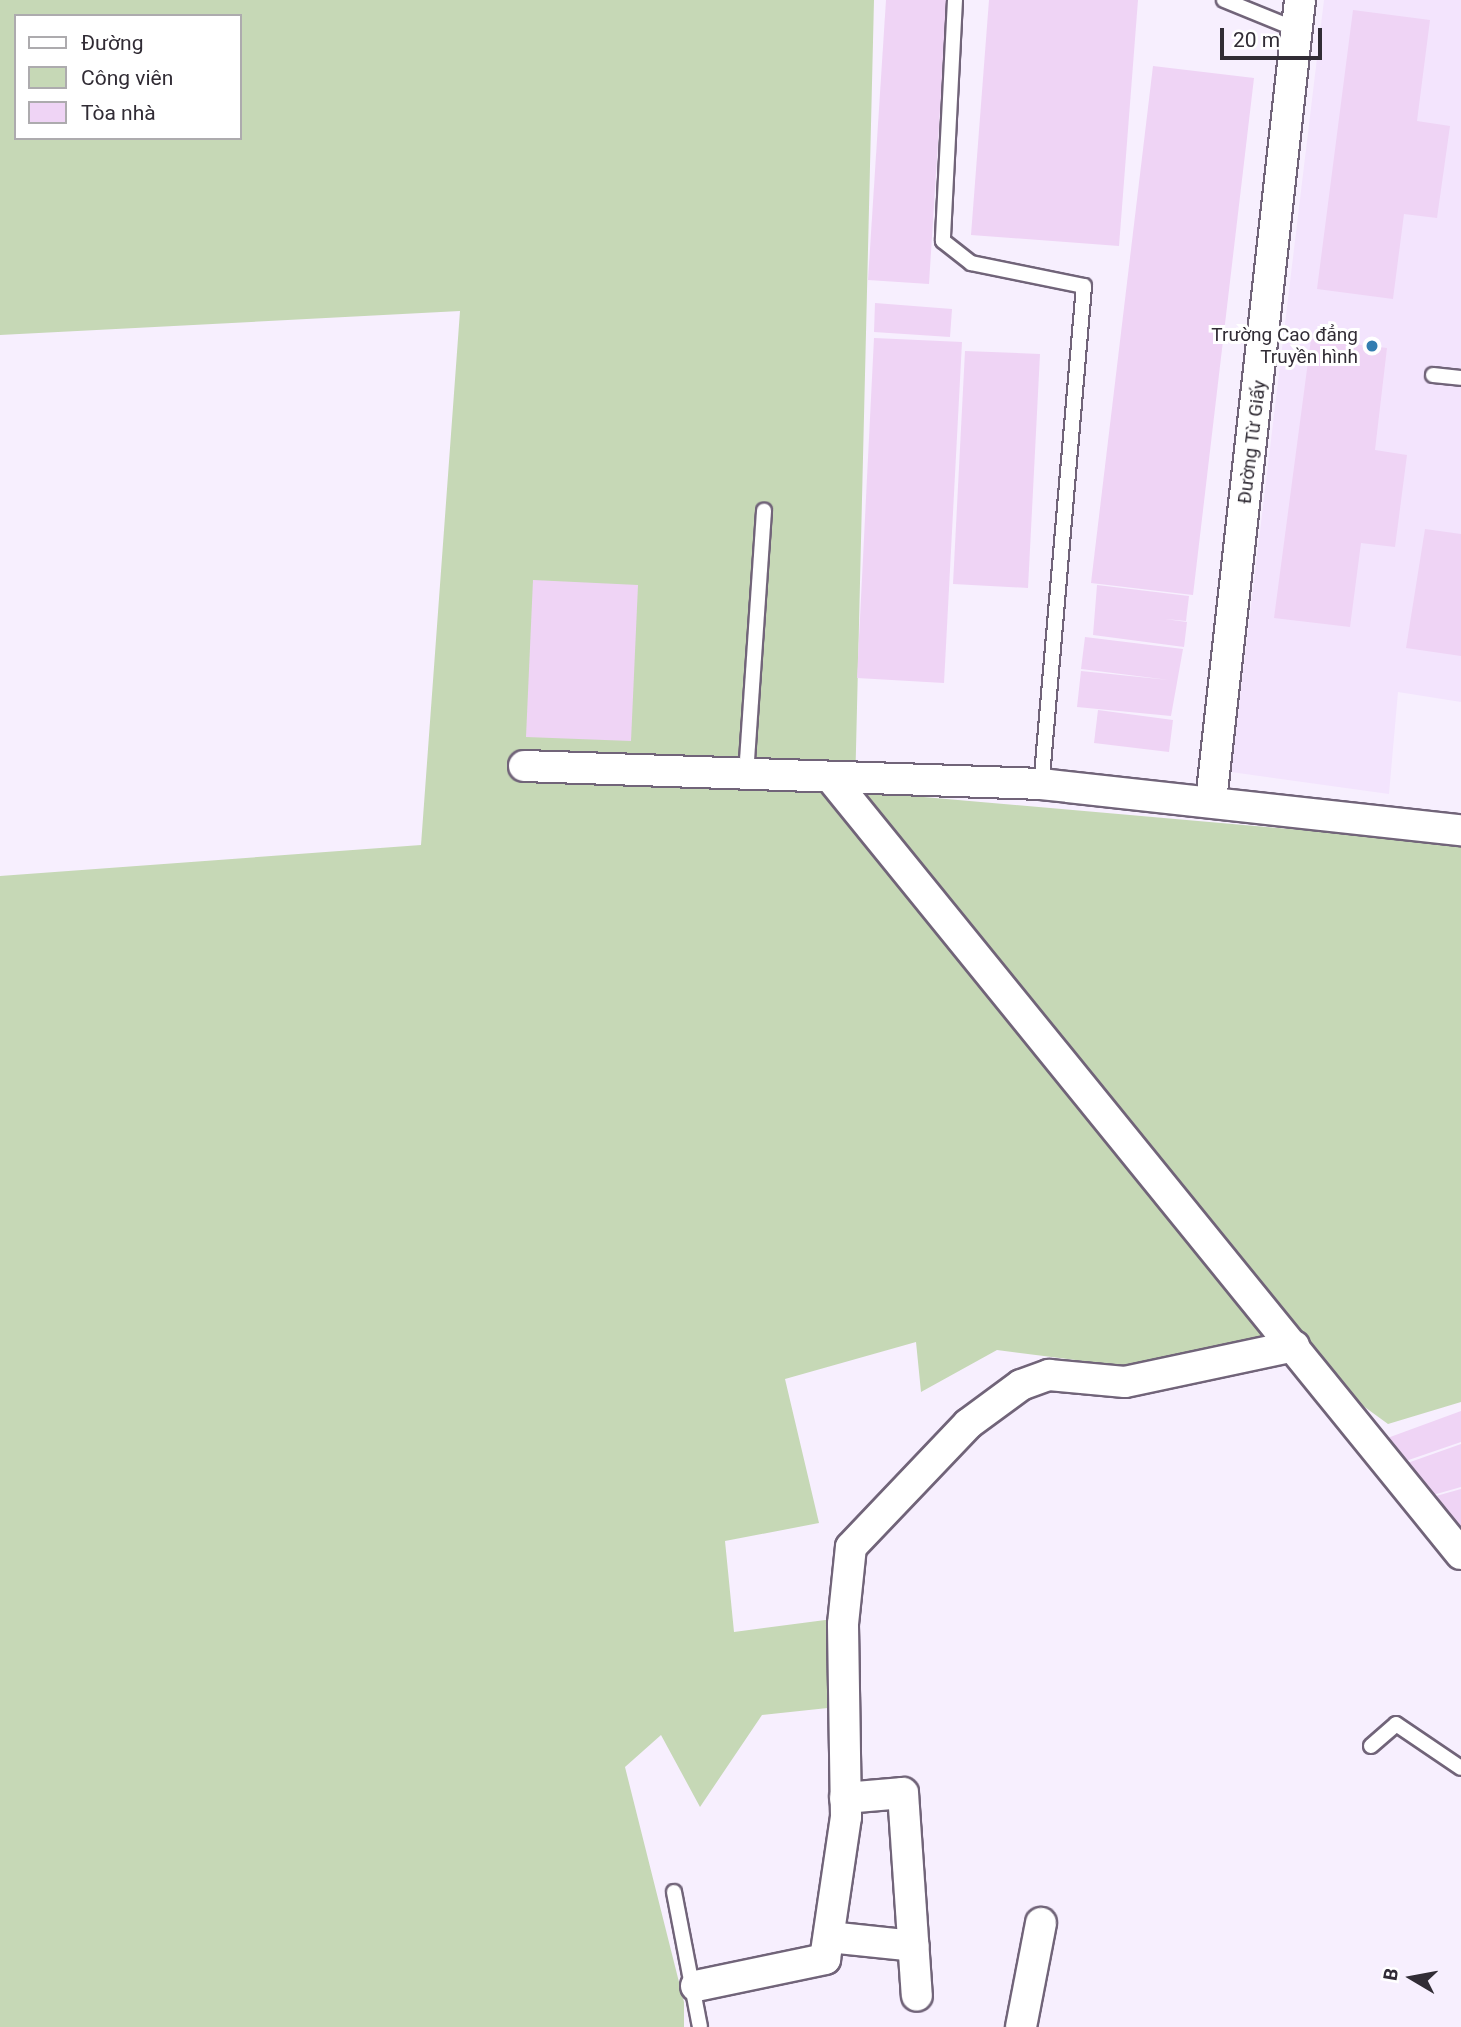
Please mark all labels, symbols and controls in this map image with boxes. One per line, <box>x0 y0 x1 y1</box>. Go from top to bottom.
legend <box>14 14 242 140</box>
scale bar <box>1223 14 1324 58</box>
text: 20 m <box>1233 28 1280 52</box>
text: Đường <box>81 31 143 55</box>
text: Công viên <box>81 66 173 90</box>
text: Tòa nhà <box>81 101 156 125</box>
place label: Trường Cao đẳng Truyền hình <box>1211 324 1358 368</box>
marker: Trường Cao đẳng Truyền hình <box>1364 338 1380 354</box>
street label: Đường Từ Giấy <box>1233 379 1271 505</box>
north arrow <box>1377 1943 1447 2013</box>
text: B <box>1378 1966 1403 1982</box>

